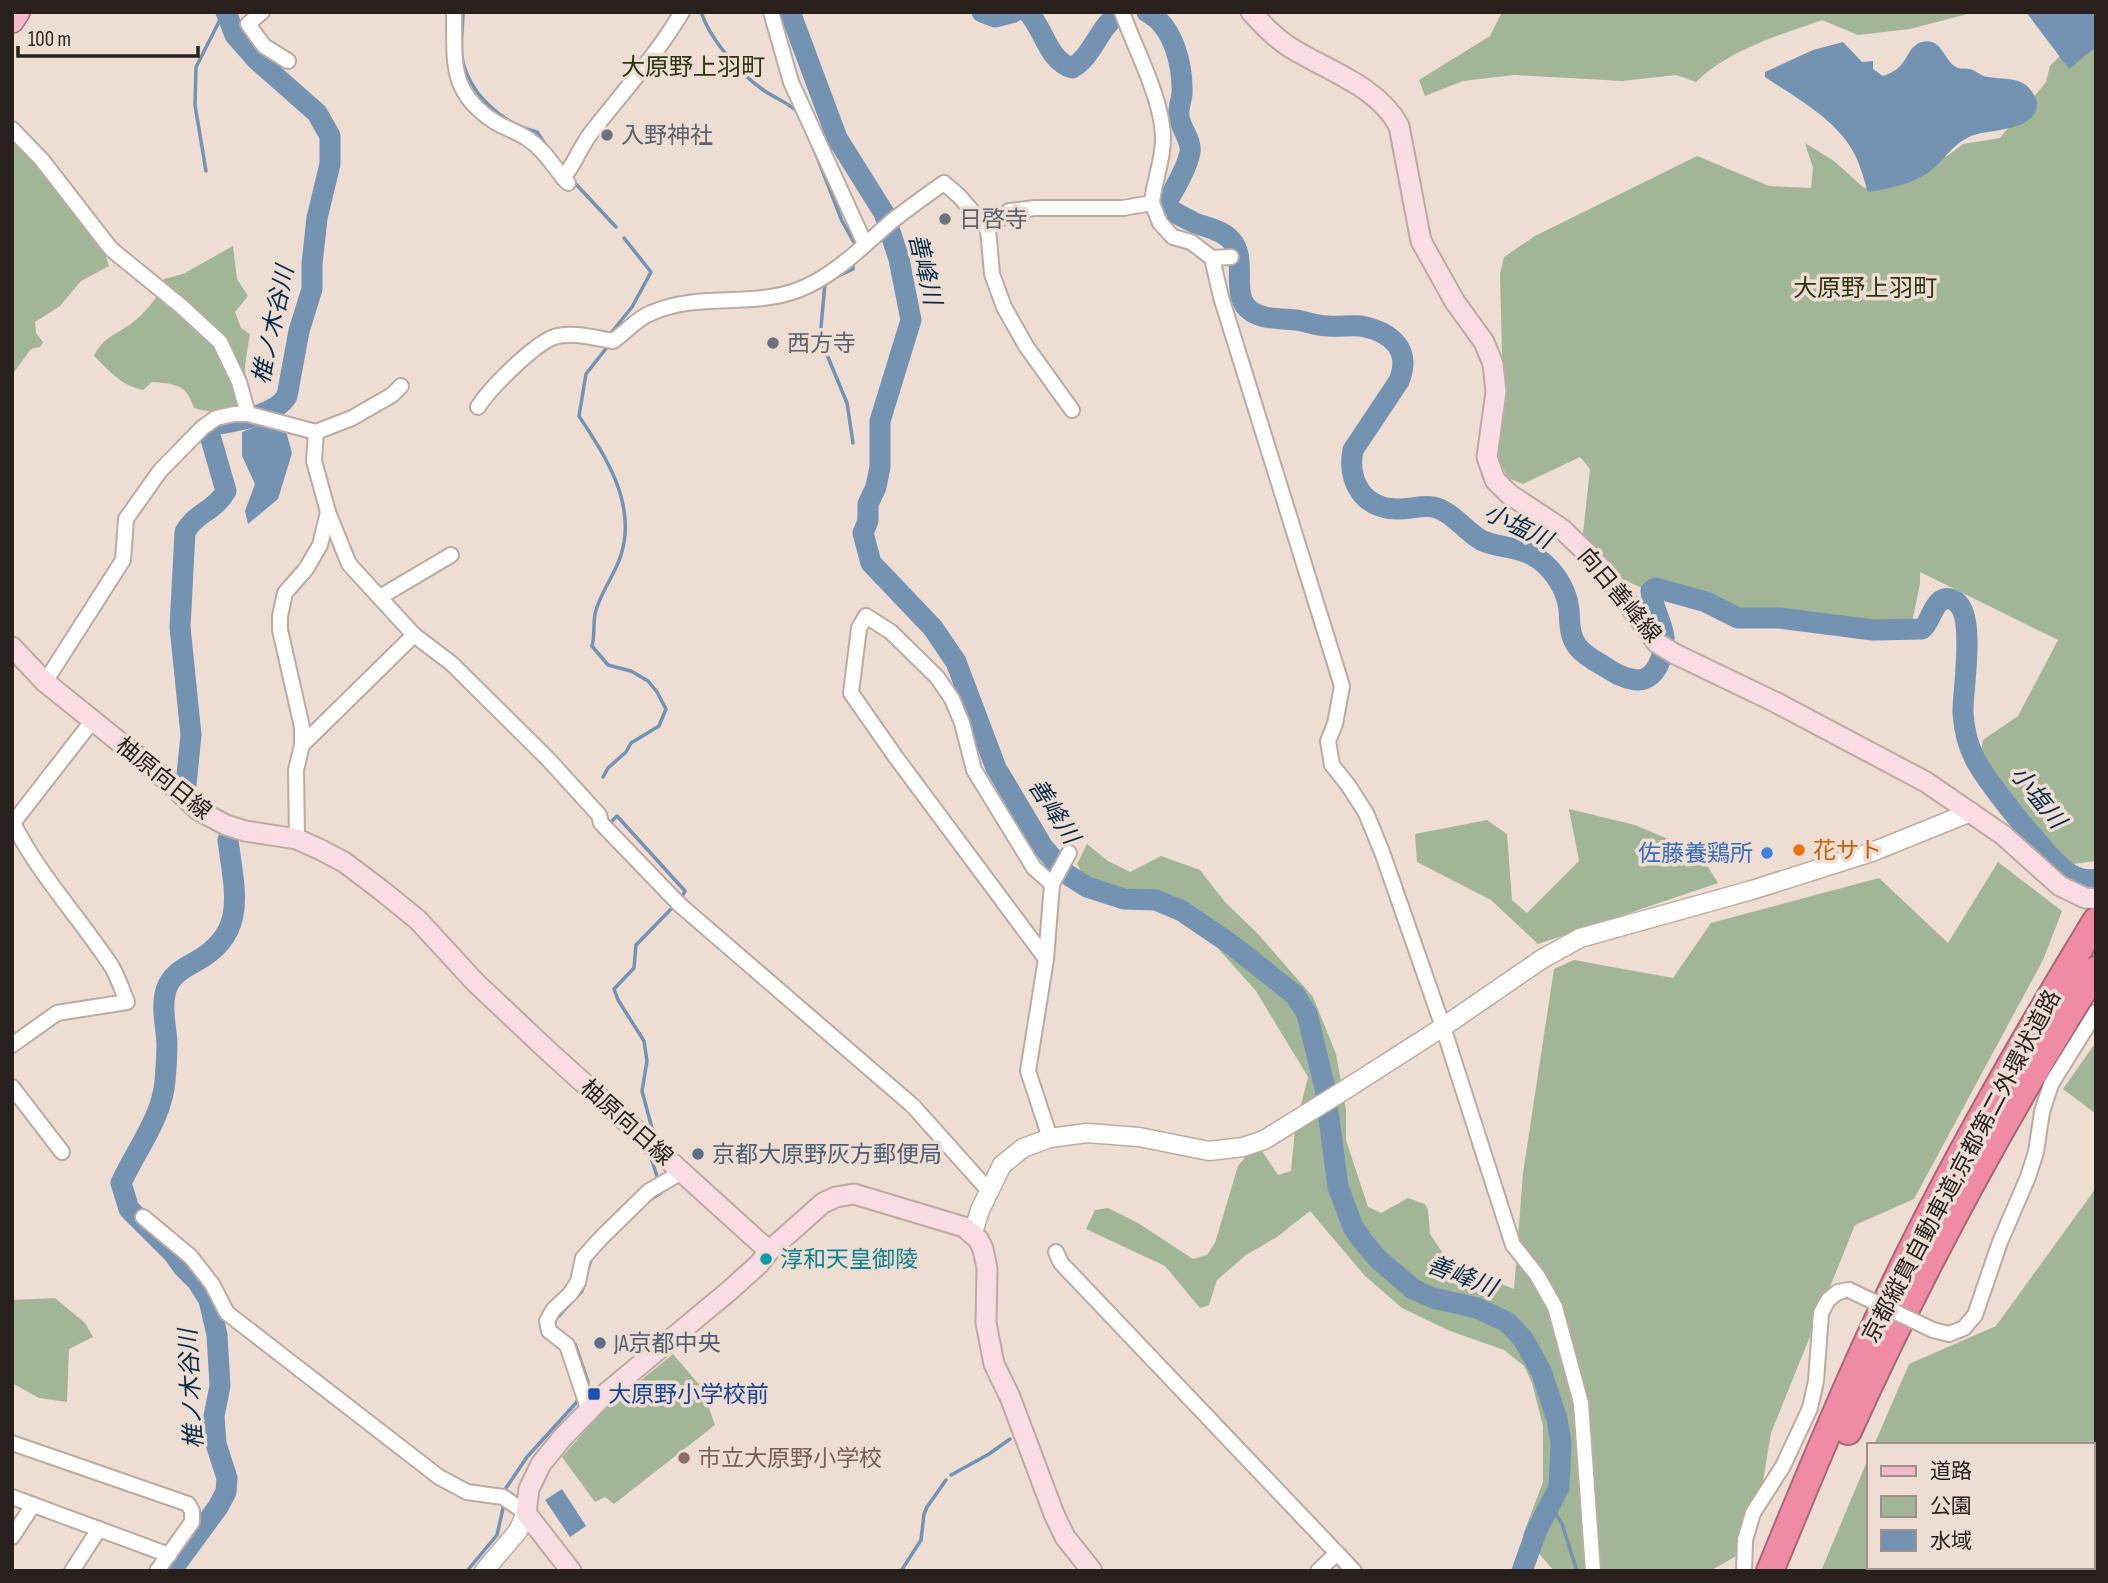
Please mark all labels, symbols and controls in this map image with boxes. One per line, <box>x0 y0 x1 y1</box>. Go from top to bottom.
scale bar <box>18 14 198 58</box>
text: 100 m <box>28 27 71 52</box>
district label: 大原野上羽町 <box>621 53 765 82</box>
place label: 入野神社 <box>621 122 713 150</box>
marker: 入野神社 <box>599 127 615 143</box>
place label: 日啓寺 <box>959 206 1028 234</box>
marker: 日啓寺 <box>937 211 953 227</box>
water label: 善峰川 <box>902 231 947 310</box>
water label: 椎ノ木谷川 <box>247 260 301 387</box>
district label: 大原野上羽町 <box>1793 274 1937 303</box>
place label: 西方寺 <box>787 330 856 358</box>
marker: 西方寺 <box>765 335 781 351</box>
water label: 小塩川 <box>1479 498 1559 557</box>
street label: 向日善峰線 <box>1572 543 1667 649</box>
street label: 柚原向日線 <box>110 732 217 826</box>
water label: 小塩川 <box>2004 760 2073 837</box>
water label: 善峰川 <box>1022 773 1087 852</box>
place label: 花サト <box>1813 837 1882 865</box>
place label: 佐藤養鶏所 <box>1638 840 1753 868</box>
marker: 花サト <box>1791 842 1807 858</box>
marker: 佐藤養鶏所 <box>1759 845 1775 861</box>
street label: 京都縦貫自動車道;京都第二外環状道路 <box>1857 985 2067 1348</box>
street label: 柚原向日線 <box>574 1074 678 1172</box>
place label: 京都大原野灰方郵便局 <box>712 1141 942 1169</box>
marker: 京都大原野灰方郵便局 <box>690 1146 706 1162</box>
place label: 淳和天皇御陵 <box>780 1246 918 1274</box>
water label: 善峰川 <box>1423 1250 1503 1304</box>
marker: 淳和天皇御陵 <box>758 1251 774 1267</box>
water label: 椎ノ木谷川 <box>174 1325 209 1450</box>
place label: JA京都中央 <box>613 1330 721 1358</box>
marker: JA京都中央 <box>592 1335 608 1351</box>
place label: 大原野小学校前 <box>608 1381 769 1409</box>
marker: 大原野小学校前 <box>586 1386 602 1402</box>
legend <box>1867 1443 2094 1569</box>
place label: 市立大原野小学校 <box>698 1445 882 1473</box>
marker: 市立大原野小学校 <box>676 1450 692 1466</box>
text: 道路 <box>1930 1459 1972 1484</box>
text: 公園 <box>1930 1494 1972 1519</box>
text: 水域 <box>1930 1529 1972 1554</box>

